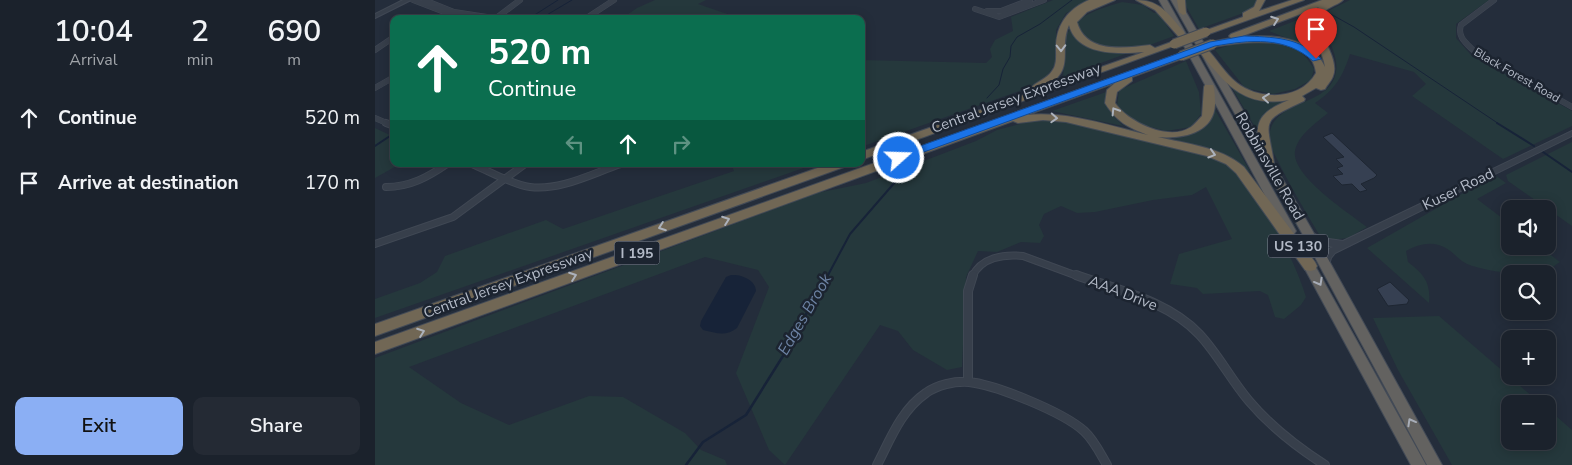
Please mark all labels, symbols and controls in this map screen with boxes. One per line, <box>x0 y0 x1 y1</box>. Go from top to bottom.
pin <box>1295 8 1337 59</box>
text: 10:04 <box>54 11 133 52</box>
text: 2 <box>191 11 209 52</box>
text: 690 <box>267 11 321 52</box>
icon: arrive <box>1302 15 1330 43</box>
one-way arrow <box>1270 16 1279 26</box>
text: 520 m <box>488 29 591 76</box>
icon: ahead <box>405 35 470 100</box>
street label: Black Forest Road <box>1471 44 1563 106</box>
one-way arrow <box>1056 45 1066 53</box>
text: Arrival <box>69 49 117 71</box>
text: min <box>187 49 213 71</box>
text: m <box>287 49 301 71</box>
street label: Central Jersey Expressway <box>929 58 1104 138</box>
text: Continue <box>488 74 576 104</box>
one-way arrow <box>1262 93 1270 104</box>
icon: ahead <box>15 104 43 132</box>
text: Continue <box>58 105 137 131</box>
text: 520 m <box>305 105 360 131</box>
one-way arrow <box>1112 107 1122 116</box>
street label: Robbinsville Road <box>1231 108 1309 224</box>
one-way arrow <box>1050 112 1058 123</box>
icon: left <box>561 130 589 158</box>
icon: ahead <box>614 130 642 158</box>
icon: right <box>667 130 695 158</box>
position arrow <box>872 131 924 183</box>
one-way arrow <box>1208 148 1216 158</box>
street label: Kuser Road <box>1419 163 1497 215</box>
icon: arrive <box>15 169 43 197</box>
text: Arrive at destination <box>58 170 239 196</box>
text: 170 m <box>305 170 360 196</box>
map controls <box>1501 200 1556 450</box>
button: sound <box>1501 200 1556 255</box>
one-way arrow <box>721 216 730 226</box>
one-way arrow <box>658 222 666 232</box>
road number: US 130 <box>1268 235 1328 258</box>
road number: I 195 <box>615 242 659 264</box>
street label: Central Jersey Expressway <box>421 243 596 323</box>
button: search <box>1501 265 1556 320</box>
water label: Edges Brook <box>773 269 838 359</box>
street label: AAA Drive <box>1086 271 1160 315</box>
one-way arrow <box>569 272 577 282</box>
one-way arrow <box>1312 277 1322 286</box>
one-way arrow <box>416 328 425 338</box>
button: + <box>1501 330 1556 385</box>
button: − <box>1501 395 1556 450</box>
button: Exit <box>15 397 183 455</box>
button: Share <box>193 397 360 455</box>
one-way arrow <box>1408 418 1418 427</box>

